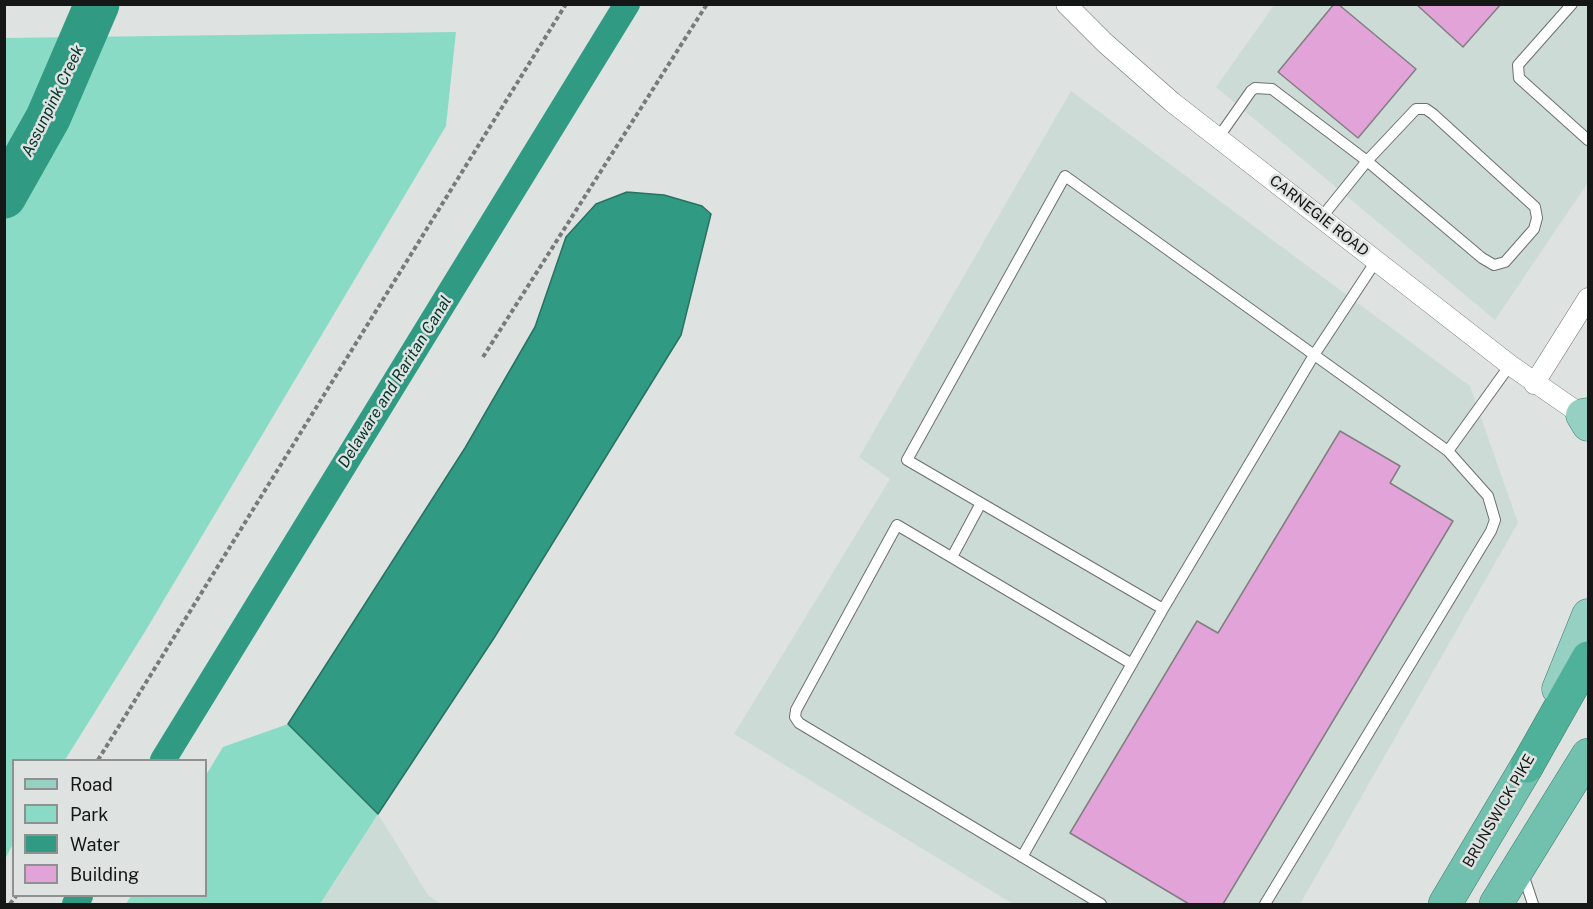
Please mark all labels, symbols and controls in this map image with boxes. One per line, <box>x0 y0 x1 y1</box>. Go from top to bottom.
water label: Assunpink Creek <box>18 42 88 160</box>
street label: CARNEGIE ROAD <box>1266 172 1372 260</box>
water label: Delaware and Raritan Canal <box>334 293 456 471</box>
street label: BRUNSWICK PIKE <box>1459 751 1539 871</box>
legend <box>12 759 207 897</box>
text: Road <box>70 774 113 795</box>
text: Park <box>70 804 108 825</box>
text: Water <box>70 834 120 855</box>
text: Building <box>70 864 139 885</box>

